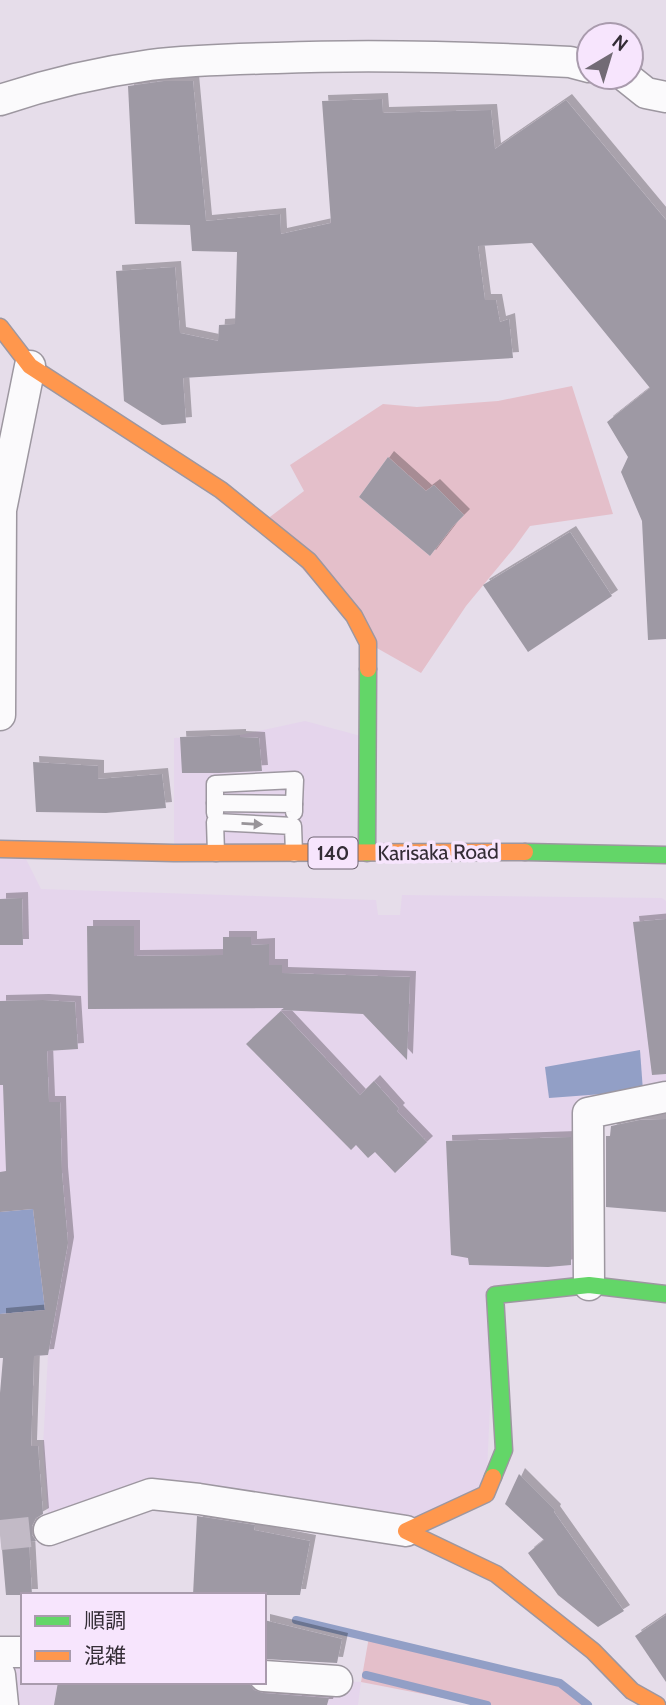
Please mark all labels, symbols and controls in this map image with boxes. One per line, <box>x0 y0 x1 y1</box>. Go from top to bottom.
north arrow <box>575 21 645 91</box>
text: N <box>608 30 633 56</box>
one-way arrow <box>241 818 263 829</box>
road number: 140 <box>308 838 358 868</box>
street label: Karisaka Road <box>377 838 499 866</box>
legend <box>21 1593 266 1684</box>
text: 順調 <box>84 1608 126 1633</box>
text: 混雑 <box>84 1643 126 1668</box>

